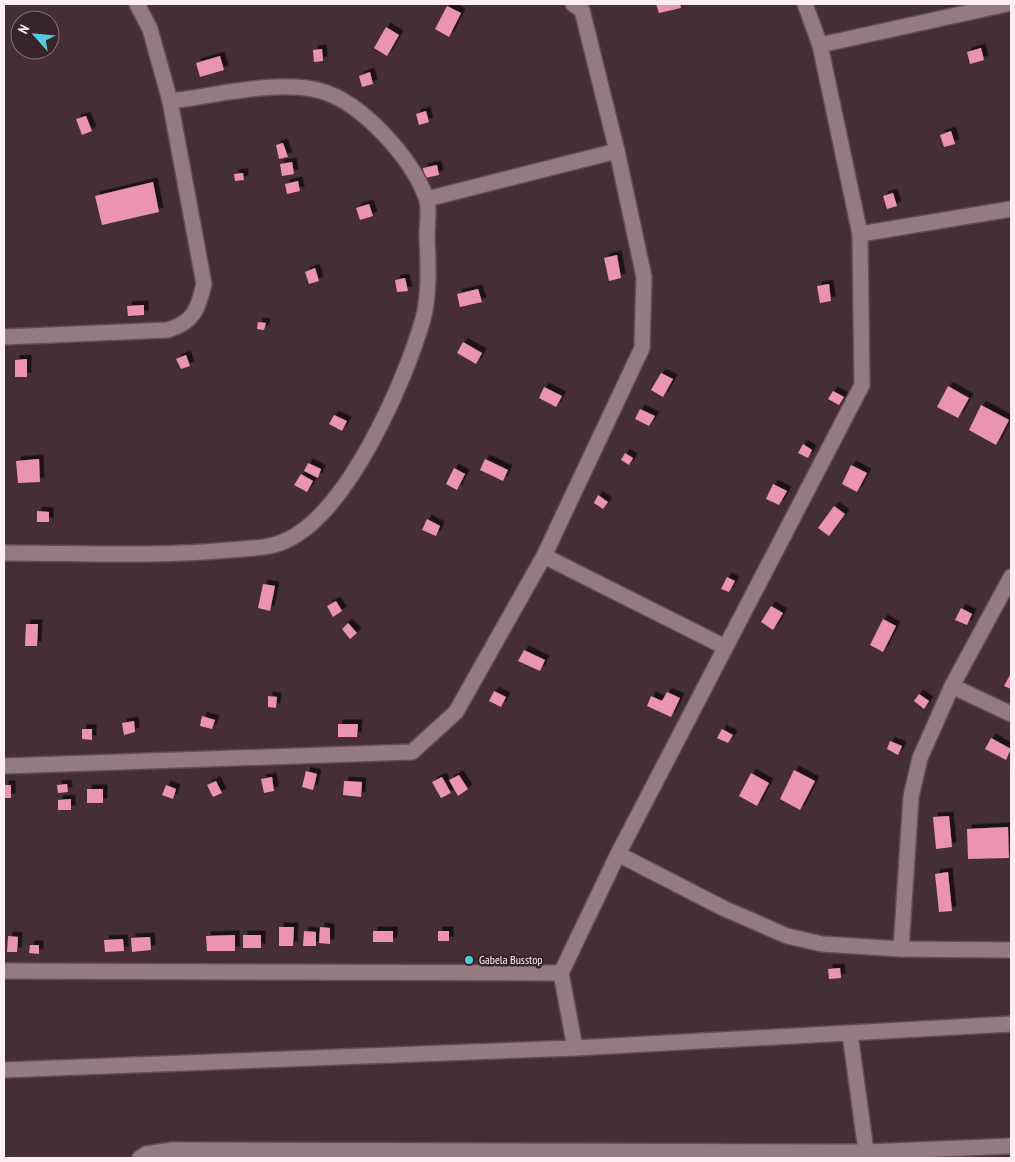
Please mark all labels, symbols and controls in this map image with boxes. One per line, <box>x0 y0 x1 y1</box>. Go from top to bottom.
north arrow <box>10 10 60 60</box>
text: N <box>14 22 33 37</box>
place label: Gabela Busstop <box>479 952 543 967</box>
marker: Gabela Busstop <box>463 954 475 966</box>

